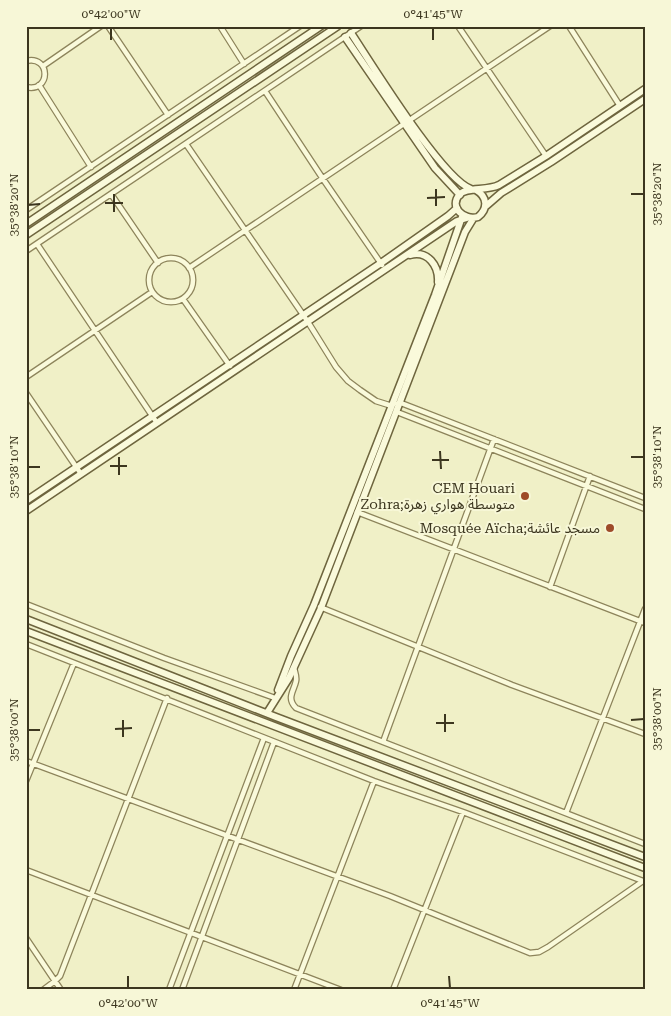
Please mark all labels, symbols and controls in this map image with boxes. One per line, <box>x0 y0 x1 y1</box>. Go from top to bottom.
text: 0°42'00"W <box>81 7 141 21</box>
text: 0°41'45"W <box>403 7 463 21</box>
text: 35°38'20"N <box>650 162 664 226</box>
text: 35°38'20"N <box>7 173 21 237</box>
text: 35°38'10"N <box>650 425 664 489</box>
text: 35°38'10"N <box>7 435 21 499</box>
place label: CEM Houari Zohra;متوسطة هواري زهرة <box>360 480 516 515</box>
marker: CEM Houari Zohra;متوسطة هواري زهرة <box>519 490 531 502</box>
place label: Mosquée Aïcha;مسجد عائشة <box>420 520 600 536</box>
marker: Mosquée Aïcha;مسجد عائشة <box>604 522 616 534</box>
text: 35°38'00"N <box>650 687 664 751</box>
text: 35°38'00"N <box>7 698 21 762</box>
text: 0°42'00"W <box>98 996 158 1010</box>
text: 0°41'45"W <box>420 996 480 1010</box>

